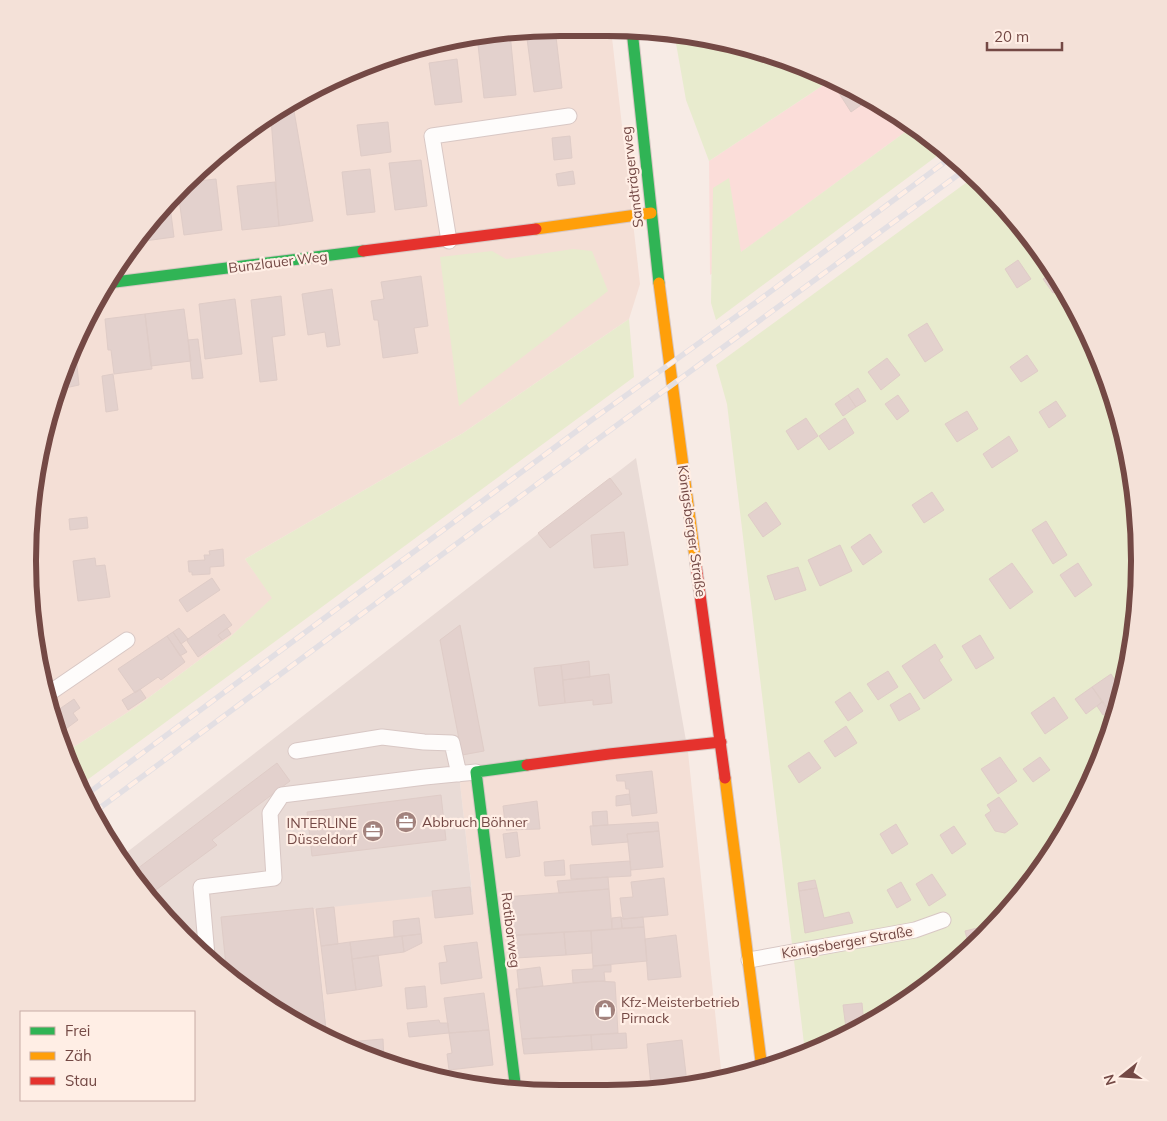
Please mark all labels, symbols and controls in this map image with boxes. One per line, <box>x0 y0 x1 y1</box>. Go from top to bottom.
scale bar <box>987 20 1062 52</box>
text: 20 m <box>994 27 1029 46</box>
street label: Sandträgerweg <box>617 125 647 229</box>
street label: Bunzlauer Weg <box>227 247 329 277</box>
street label: Königsberger Straße <box>674 464 710 598</box>
office icon: Abbruch Böhner <box>394 810 418 834</box>
place label: Abbruch Böhner <box>422 813 529 831</box>
place label: INTERLINE Düsseldorf <box>287 814 357 848</box>
office icon: INTERLINE Düsseldorf <box>361 819 385 843</box>
street label: Ratiborweg <box>497 891 525 969</box>
street label: Königsberger Straße <box>780 922 914 962</box>
place label: Kfz-Meisterbetrieb Pirnack <box>621 993 740 1027</box>
shop icon: Kfz-Meisterbetrieb Pirnack <box>593 998 617 1022</box>
legend <box>20 1011 195 1101</box>
text: Frei <box>65 1021 90 1040</box>
text: Zäh <box>65 1046 92 1065</box>
north arrow <box>1097 1051 1147 1101</box>
text: Stau <box>65 1071 97 1090</box>
text: N <box>1099 1072 1120 1087</box>

